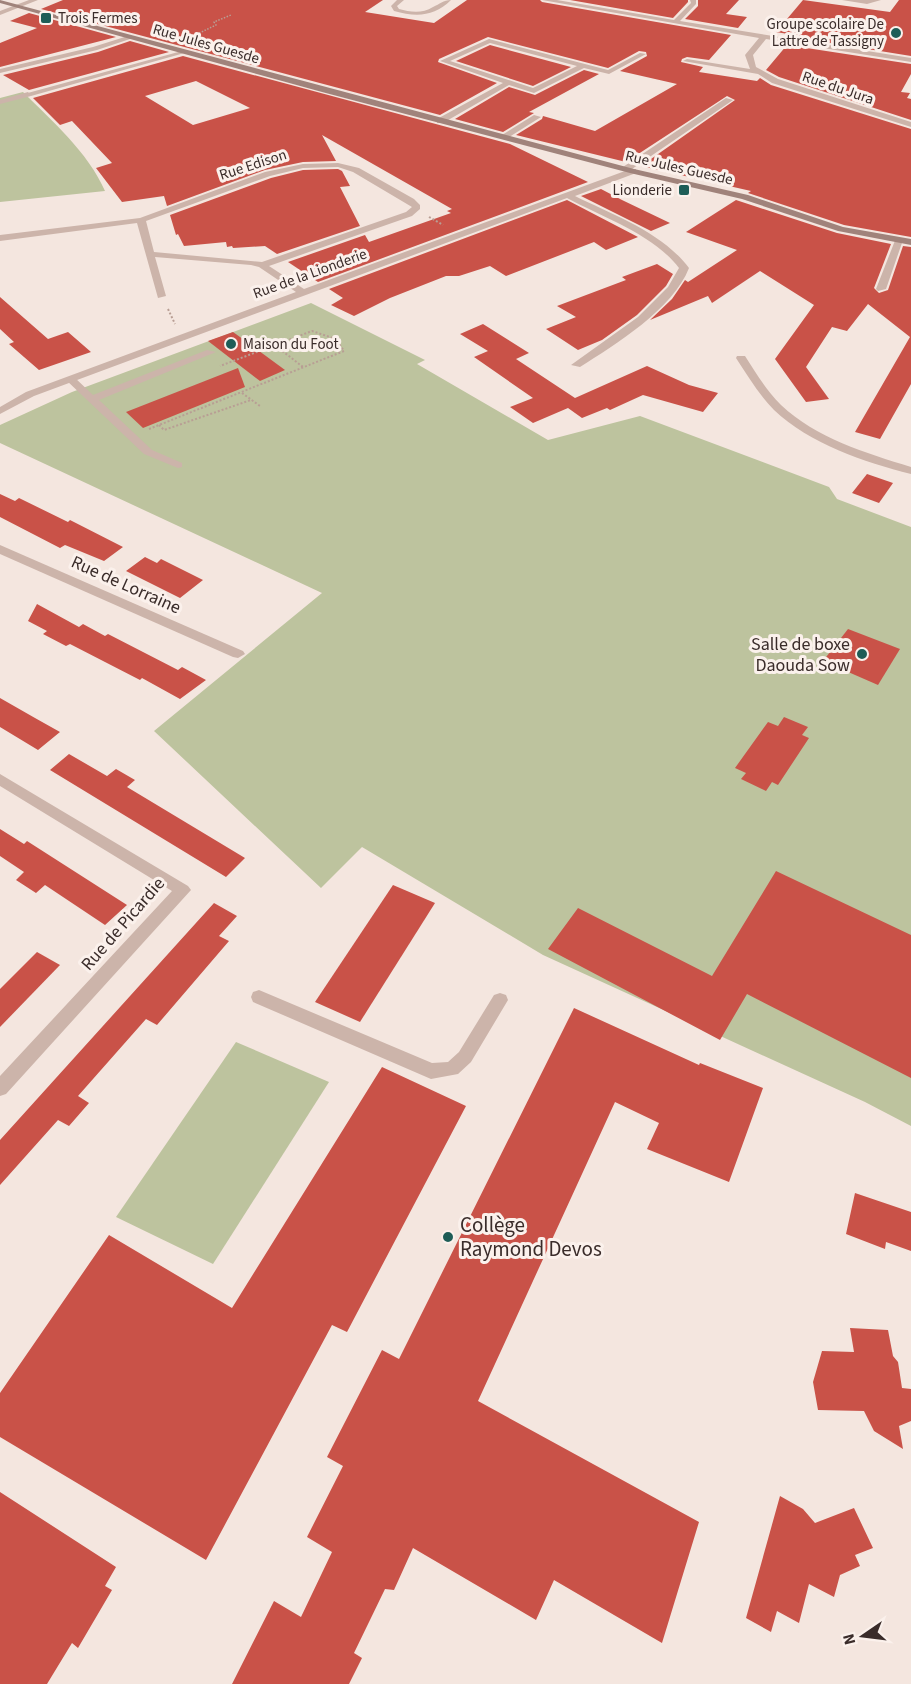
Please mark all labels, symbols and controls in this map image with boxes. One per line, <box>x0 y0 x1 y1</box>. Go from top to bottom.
place label: Trois Fermes <box>58 8 138 29</box>
marker: Trois Fermes <box>39 11 53 25</box>
place label: Groupe scolaire De Lattre de Tassigny <box>766 14 884 52</box>
street label: Rue Jules Guesde <box>150 19 262 69</box>
marker: Groupe scolaire De Lattre de Tassigny <box>889 26 903 40</box>
street label: Rue du Jura <box>799 66 877 110</box>
street label: Rue Edison <box>217 144 289 186</box>
street label: Rue Jules Guesde <box>623 145 735 191</box>
place label: Lionderie <box>613 180 672 201</box>
marker: Lionderie <box>677 183 691 197</box>
street label: Rue de la Lionderie <box>250 244 370 304</box>
place label: Maison du Foot <box>243 334 339 355</box>
marker: Maison du Foot <box>224 337 238 351</box>
street label: Rue de Lorraine <box>67 550 185 620</box>
place label: Salle de boxe Daouda Sow <box>751 632 850 678</box>
marker: Salle de boxe Daouda Sow <box>855 647 869 661</box>
street label: Rue de Picardie <box>75 872 171 976</box>
place label: Collège Raymond Devos <box>460 1210 602 1264</box>
marker: Collège Raymond Devos <box>441 1230 455 1244</box>
north arrow <box>833 1606 893 1666</box>
text: N <box>837 1632 861 1647</box>

